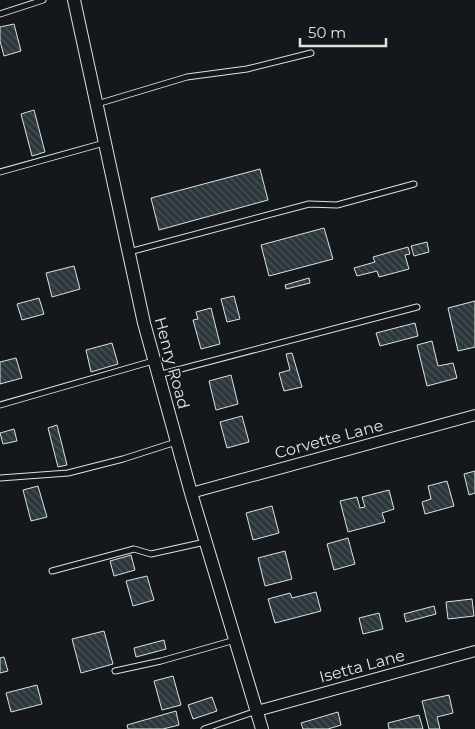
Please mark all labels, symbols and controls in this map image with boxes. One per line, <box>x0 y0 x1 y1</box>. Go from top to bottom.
scale bar <box>300 15 386 47</box>
text: 50 m <box>308 23 346 42</box>
street label: Henry Road <box>151 315 193 411</box>
street label: Corvette Lane <box>273 415 385 463</box>
street label: Isetta Lane <box>317 645 407 687</box>

